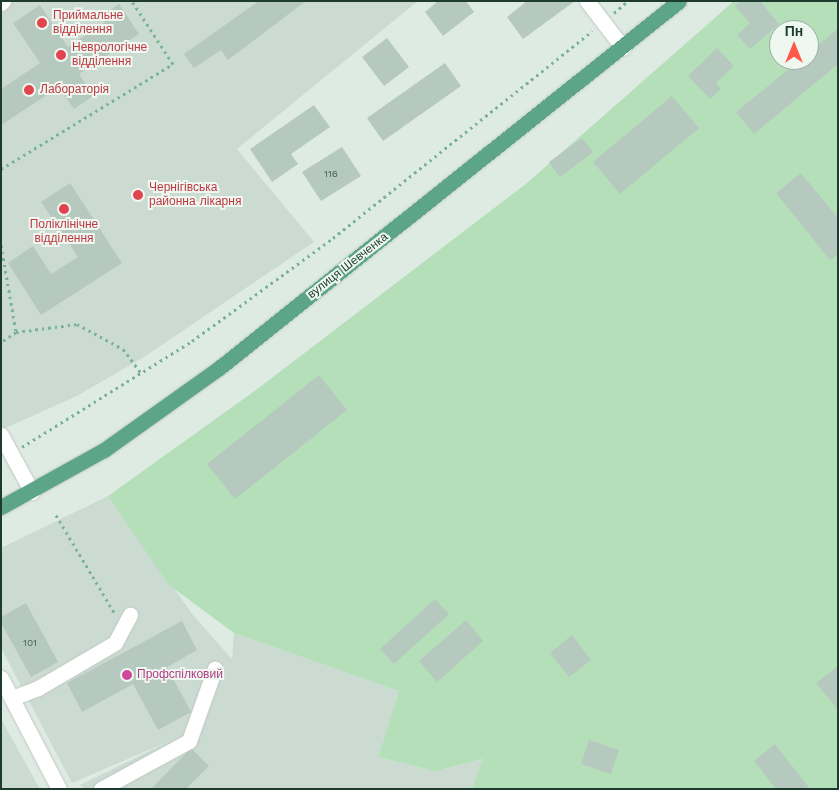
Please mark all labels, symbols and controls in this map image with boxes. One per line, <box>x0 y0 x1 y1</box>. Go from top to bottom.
place label: Приймальне відділення <box>53 9 123 37</box>
marker: Приймальне відділення <box>35 16 49 30</box>
north arrow <box>769 20 819 70</box>
text: Пн <box>785 23 803 39</box>
place label: Неврологічне відділення <box>72 41 147 69</box>
marker: Неврологічне відділення <box>54 48 68 62</box>
marker: Лабораторія <box>22 83 36 97</box>
place label: Лабораторія <box>40 83 109 97</box>
house number: 116 <box>324 168 338 180</box>
place label: Чернігівська районна лікарня <box>149 181 241 209</box>
marker: Чернігівська районна лікарня <box>131 188 145 202</box>
marker: Поліклінічне відділення <box>57 202 71 216</box>
place label: Поліклінічне відділення <box>30 218 98 246</box>
street label: вулиця Шевченка <box>305 230 391 302</box>
house number: 101 <box>23 637 37 649</box>
place label: Профспілковий <box>137 668 223 682</box>
marker: Профспілковий <box>121 669 133 681</box>

